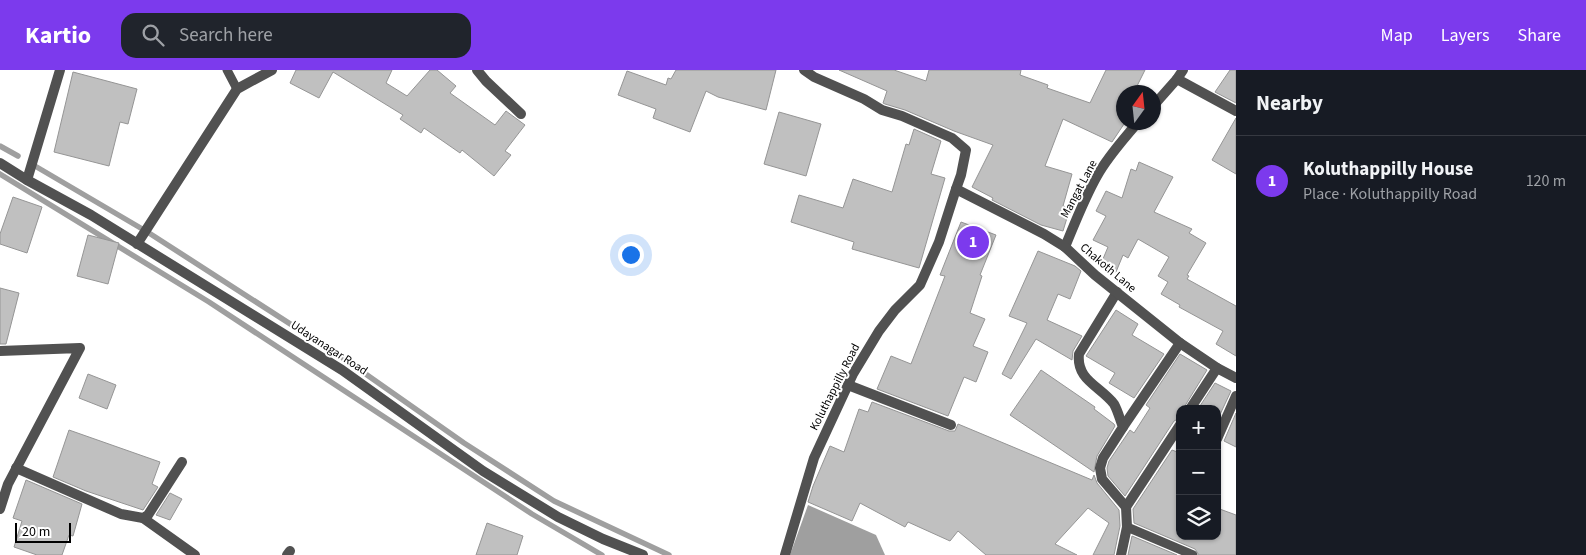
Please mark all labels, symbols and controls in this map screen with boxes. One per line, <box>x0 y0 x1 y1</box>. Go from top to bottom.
search box <box>121 13 471 58</box>
text: Kartio <box>25 18 91 53</box>
icon: search <box>139 21 167 49</box>
text: Search here <box>179 22 273 49</box>
text: Map <box>1381 23 1413 48</box>
text: Layers <box>1441 23 1490 48</box>
text: Share <box>1518 23 1561 48</box>
north arrow <box>1116 85 1161 130</box>
text: Nearby <box>1256 88 1323 118</box>
text: Koluthappilly House <box>1303 156 1473 183</box>
street label: Mangat Lane <box>1056 157 1102 221</box>
text: 1 <box>1268 170 1276 192</box>
text: 120 m <box>1526 170 1566 192</box>
text: Place · Koluthappilly Road <box>1303 183 1477 205</box>
pin: 1 <box>957 223 989 261</box>
street label: Chakoth Lane <box>1076 239 1140 297</box>
your location <box>618 242 644 268</box>
street label: Udayanagar Road <box>287 317 371 379</box>
street label: Koluthappilly Road <box>806 340 864 434</box>
map controls <box>1176 405 1221 540</box>
button: + <box>1176 405 1221 450</box>
button: − <box>1176 450 1221 495</box>
button: layers <box>1176 495 1221 540</box>
scale bar <box>15 520 71 543</box>
text: 20 m <box>22 522 50 542</box>

